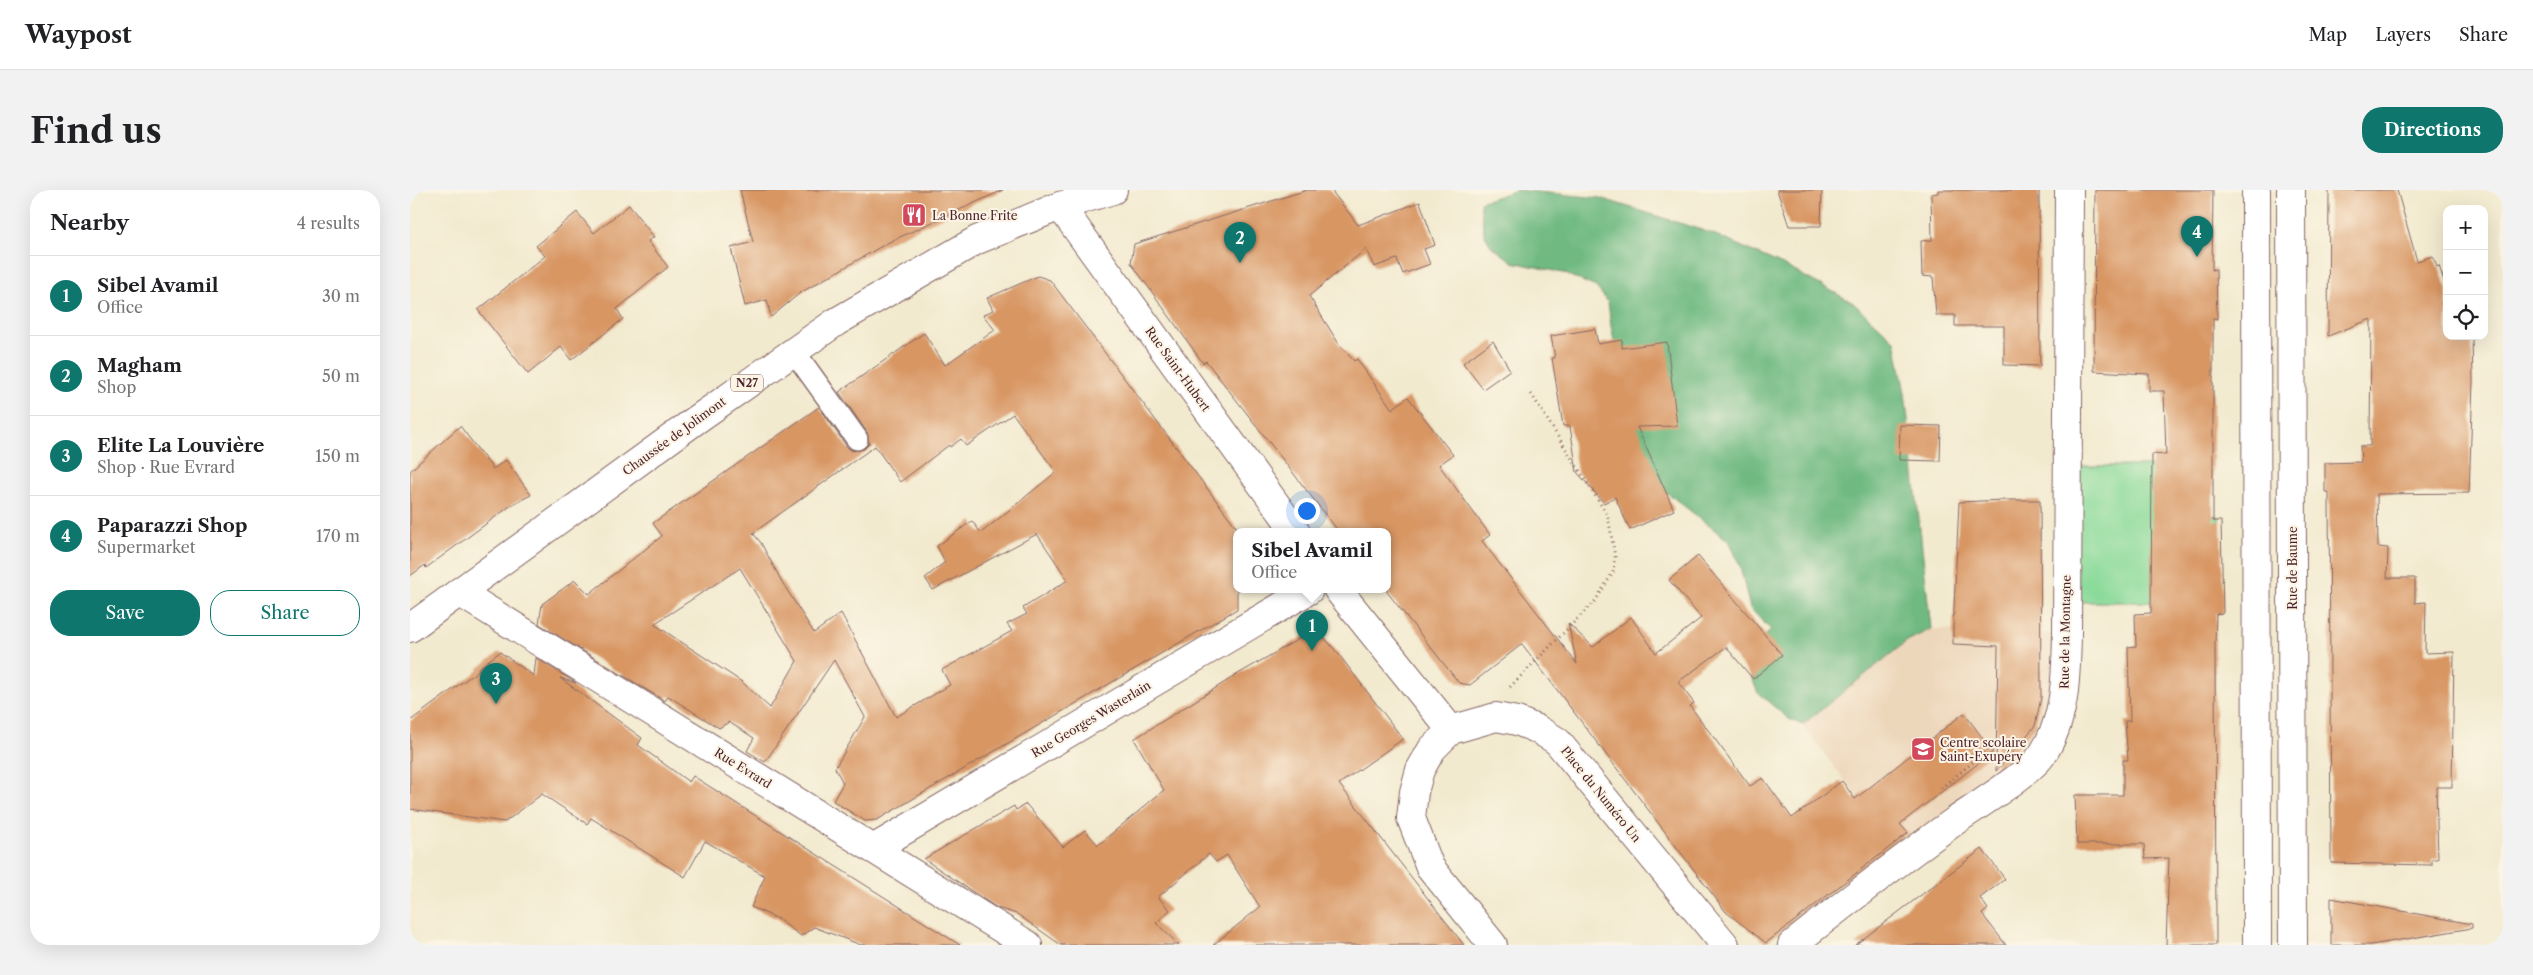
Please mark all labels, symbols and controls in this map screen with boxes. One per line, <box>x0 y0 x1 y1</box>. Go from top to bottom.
text: Waypost <box>25 20 132 49</box>
text: Map <box>2309 24 2347 46</box>
text: Layers <box>2375 24 2431 46</box>
text: Share <box>2459 24 2508 46</box>
button: Directions <box>2362 107 2503 153</box>
text: Find us <box>30 109 162 152</box>
restaurant icon: La Bonne Frite <box>901 202 927 228</box>
map controls <box>2443 205 2488 340</box>
button: + <box>2443 205 2488 250</box>
place label: La Bonne Frite <box>932 208 1018 223</box>
text: Nearby <box>50 210 129 235</box>
text: 4 results <box>297 213 360 233</box>
pin: 4 <box>2181 216 2213 257</box>
pin: 2 <box>1224 222 1256 263</box>
button: − <box>2443 250 2488 295</box>
text: Sibel Avamil <box>97 274 218 297</box>
text: 1 <box>62 286 70 306</box>
text: 30 m <box>322 286 360 306</box>
button: locate <box>2443 295 2488 340</box>
text: Office <box>97 297 143 317</box>
street label: Rue Saint-Hubert <box>1142 324 1214 415</box>
text: Magham <box>97 354 182 377</box>
text: 2 <box>61 366 71 386</box>
text: 50 m <box>322 366 360 386</box>
road number: N27 <box>731 374 763 392</box>
text: Shop <box>97 377 136 397</box>
street label: Chaussée de Jolimont <box>620 393 729 478</box>
text: Elite La Louvière <box>97 434 264 457</box>
text: 3 <box>61 446 71 466</box>
text: 150 m <box>315 446 360 466</box>
text: Shop · Rue Evrard <box>97 457 235 477</box>
your location <box>1294 498 1320 524</box>
text: Paparazzi Shop <box>97 514 247 537</box>
text: 4 <box>61 526 71 546</box>
text: 170 m <box>316 526 360 546</box>
street label: Rue de Baume <box>2285 526 2300 610</box>
popup <box>1233 528 1391 593</box>
text: Supermarket <box>97 537 195 557</box>
text: Sibel Avamil <box>1251 539 1373 562</box>
text: Office <box>1251 562 1297 582</box>
street label: Rue de la Montagne <box>2057 575 2073 689</box>
button: Save <box>50 590 200 636</box>
button: Share <box>210 590 360 636</box>
pin: 1 <box>1296 610 1328 651</box>
pin: 3 <box>480 663 512 704</box>
street label: Rue Georges Wasterlain <box>1029 677 1154 761</box>
place label: Centre scolaire Saint-Exupéry <box>1940 735 2027 764</box>
school or university icon: Centre scolaire Saint-Exupéry <box>1910 736 1936 762</box>
street label: Place du Numéro Un <box>1558 743 1645 845</box>
street label: Rue Evrard <box>712 745 775 792</box>

